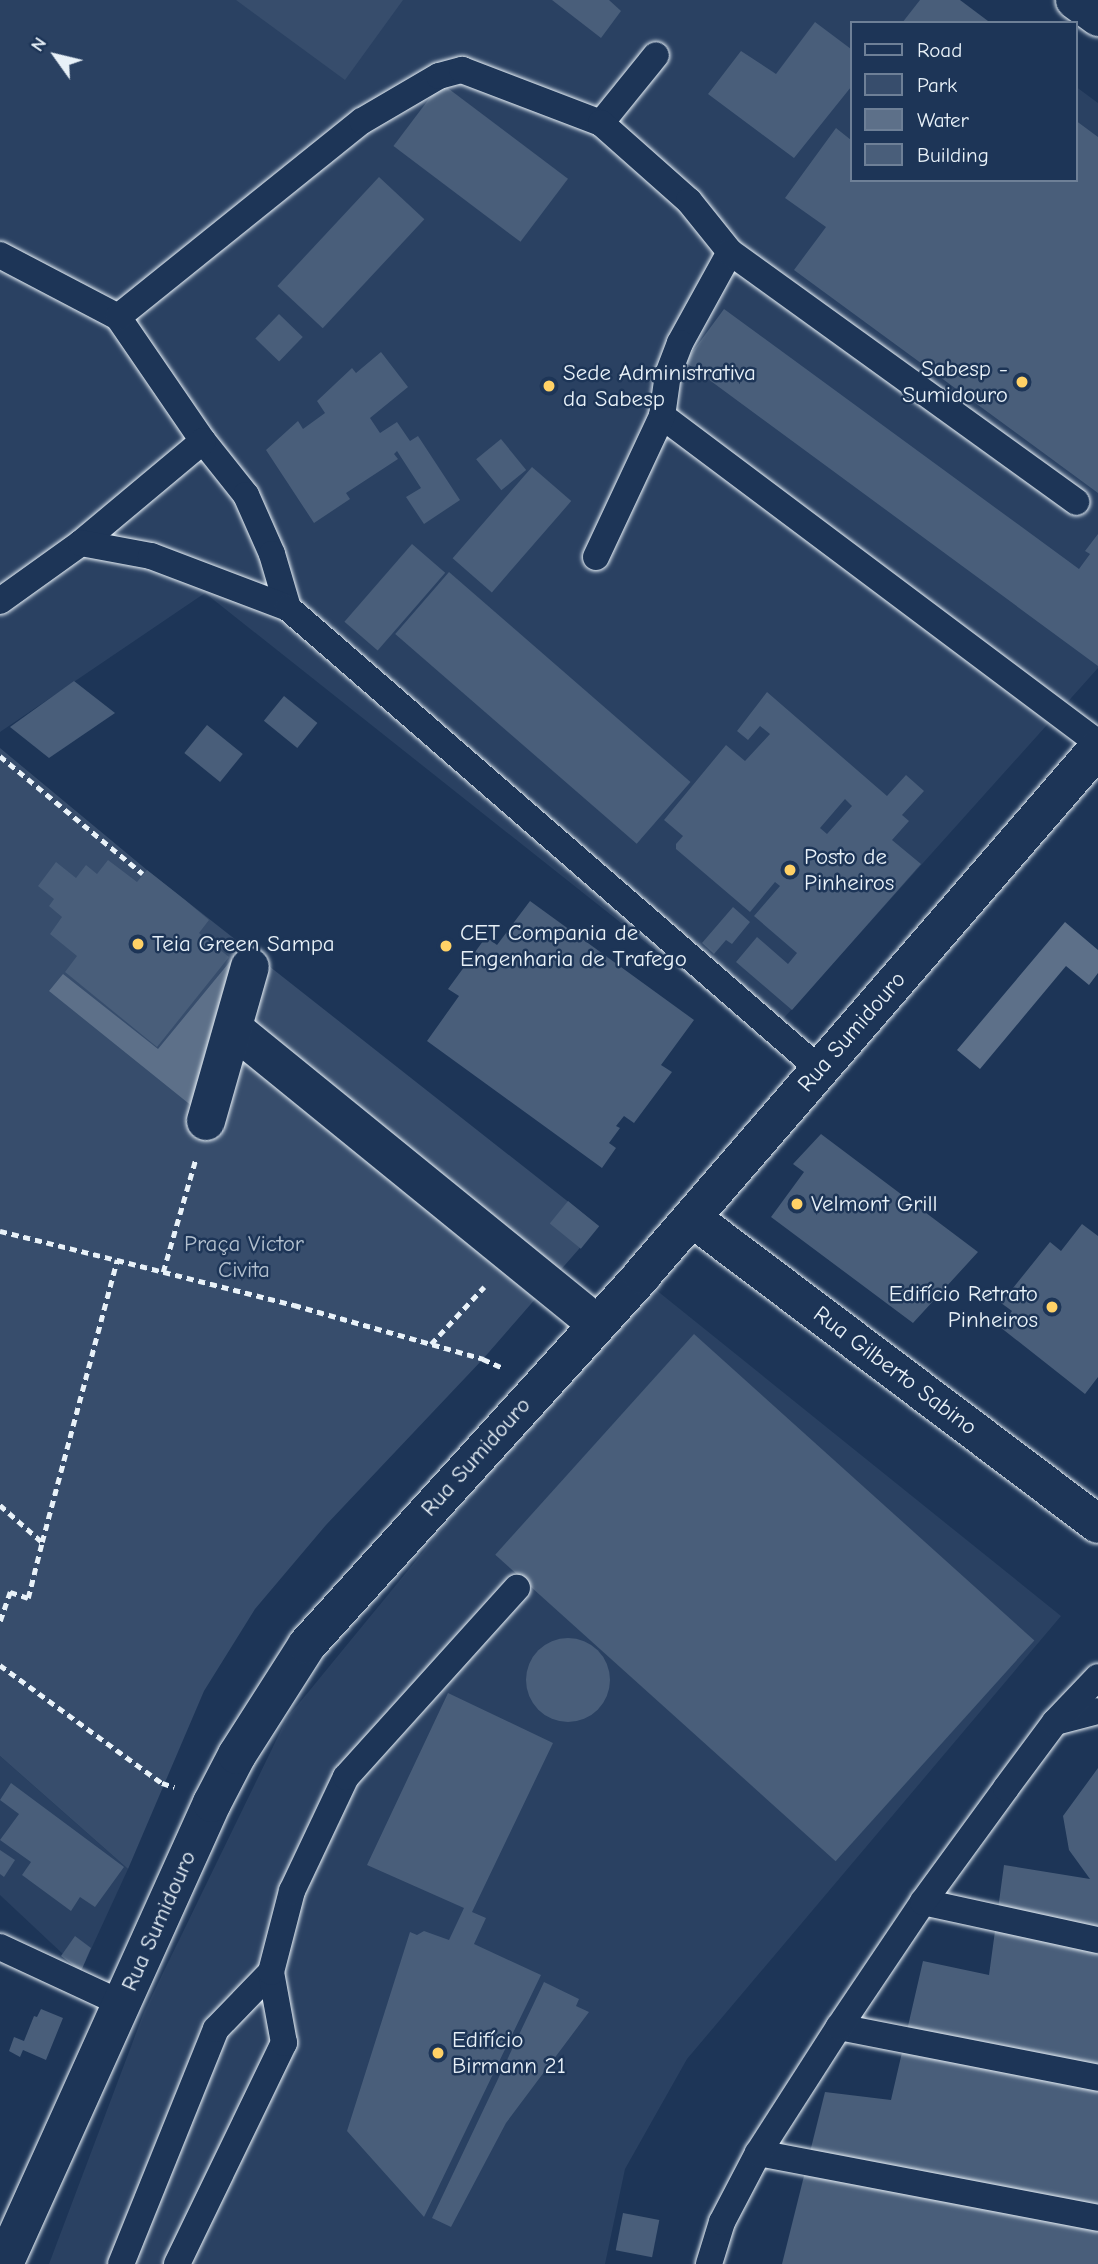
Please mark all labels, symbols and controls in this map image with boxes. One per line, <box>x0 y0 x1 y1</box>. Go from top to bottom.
north arrow <box>21 21 91 91</box>
legend <box>850 21 1077 182</box>
text: N <box>26 33 51 56</box>
text: Road <box>917 38 962 62</box>
text: Park <box>917 73 957 97</box>
text: Water <box>917 108 969 132</box>
text: Building <box>917 143 989 167</box>
place label: Sabesp - Sumidouro <box>902 355 1008 409</box>
place label: Sede Administrativa da Sabesp <box>563 359 756 413</box>
marker: Sabesp - Sumidouro <box>1014 374 1030 390</box>
marker: Sede Administrativa da Sabesp <box>541 378 557 394</box>
place label: Posto de Pinheiros <box>804 843 894 897</box>
marker: Posto de Pinheiros <box>782 862 798 878</box>
place label: CET Compania de Engenharia de Trafego <box>460 919 687 973</box>
place label: Teia Green Sampa <box>152 930 335 958</box>
marker: Teia Green Sampa <box>130 936 146 952</box>
marker: CET Compania de Engenharia de Trafego <box>438 938 454 954</box>
street label: Rua Sumidouro <box>792 966 912 1098</box>
place label: Velmont Grill <box>811 1190 938 1218</box>
marker: Velmont Grill <box>789 1196 805 1212</box>
park label: Praça Victor Civita <box>184 1230 304 1284</box>
place label: Edifício Retrato Pinheiros <box>889 1280 1038 1334</box>
marker: Edifício Retrato Pinheiros <box>1044 1299 1060 1315</box>
street label: Rua Gilberto Sabino <box>808 1301 982 1441</box>
street label: Rua Sumidouro <box>415 1392 537 1522</box>
street label: Rua Sumidouro <box>116 1847 202 1995</box>
place label: Edifício Birmann 21 <box>452 2026 566 2080</box>
marker: Edifício Birmann 21 <box>430 2045 446 2061</box>

